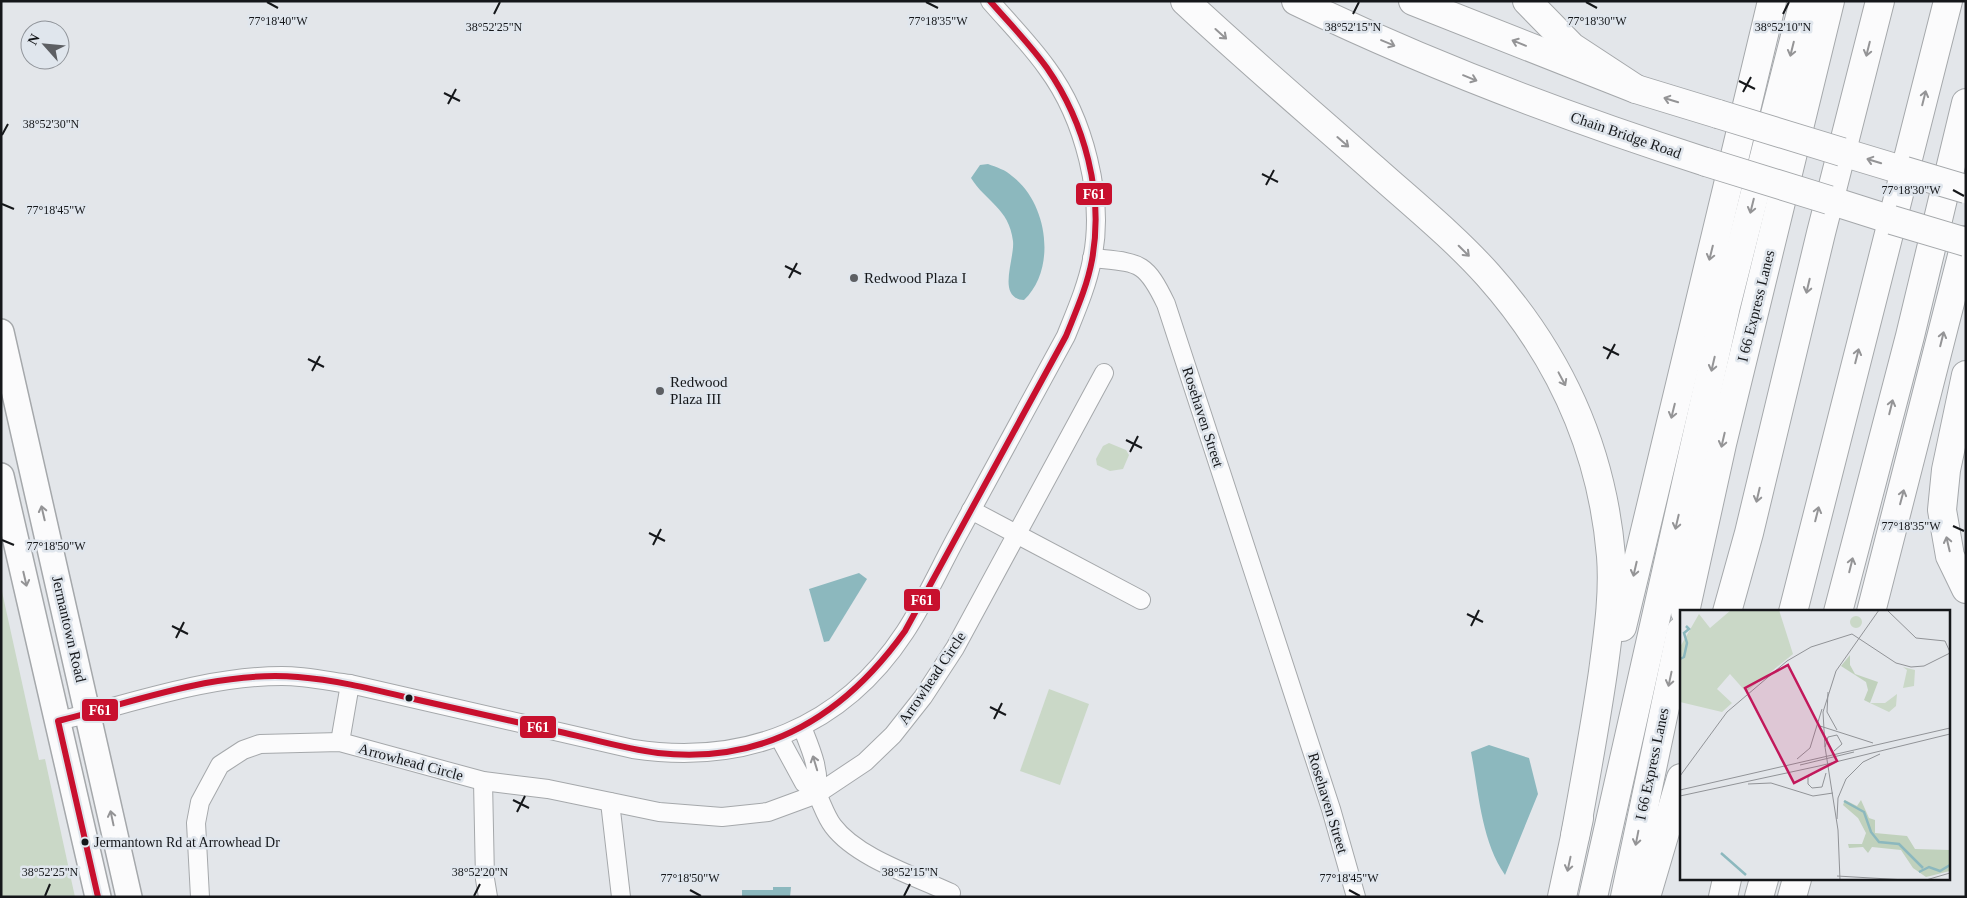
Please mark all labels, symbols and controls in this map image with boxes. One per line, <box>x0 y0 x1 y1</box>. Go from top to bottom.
text: 77°18'40"W <box>248 14 308 28</box>
text: 77°18'35"W <box>908 14 968 28</box>
text: 77°18'30"W <box>1567 14 1627 28</box>
north arrow <box>20 20 70 70</box>
text: 38°52'25"N <box>466 20 523 34</box>
text: 38°52'15"N <box>1325 20 1382 34</box>
text: 38°52'10"N <box>1755 20 1812 34</box>
one-way arrow <box>1215 28 1228 40</box>
text: N <box>25 31 43 47</box>
one-way arrow <box>1512 38 1527 47</box>
one-way arrow <box>1380 39 1395 49</box>
one-way arrow <box>1787 40 1796 56</box>
one-way arrow <box>1863 40 1873 56</box>
one-way arrow <box>1462 73 1477 83</box>
one-way arrow <box>1920 90 1929 106</box>
one-way arrow <box>1664 94 1680 104</box>
street label: Chain Bridge Road <box>1569 109 1684 162</box>
text: 38°52'30"N <box>23 117 80 131</box>
one-way arrow <box>1336 136 1349 147</box>
one-way arrow <box>1866 156 1882 166</box>
line badge: F61 <box>1075 182 1113 206</box>
text: 77°18'30"W <box>1881 183 1941 197</box>
text: F61 <box>1083 187 1105 202</box>
one-way arrow <box>1746 197 1756 213</box>
text: 77°18'45"W <box>26 203 86 217</box>
one-way arrow <box>1706 244 1715 260</box>
one-way arrow <box>1457 245 1470 257</box>
street label: I 66 Express Lanes <box>1734 248 1778 364</box>
place label: Redwood Plaza I <box>864 270 966 286</box>
marker: Redwood Plaza I <box>848 272 860 284</box>
one-way arrow <box>1803 277 1812 293</box>
one-way arrow <box>1938 332 1947 348</box>
one-way arrow <box>1853 348 1862 364</box>
one-way arrow <box>1708 355 1717 371</box>
street label: Rosehaven Street <box>1179 365 1227 470</box>
one-way arrow <box>1557 372 1567 387</box>
place label: Redwood Plaza III <box>670 374 728 407</box>
marker: Redwood Plaza III <box>654 385 666 397</box>
one-way arrow <box>1887 400 1896 416</box>
one-way arrow <box>1668 402 1677 418</box>
one-way arrow <box>1718 431 1727 447</box>
one-way arrow <box>1753 486 1762 502</box>
one-way arrow <box>1897 489 1907 505</box>
one-way arrow <box>38 505 47 521</box>
one-way arrow <box>1813 506 1823 522</box>
one-way arrow <box>1672 514 1681 530</box>
text: 77°18'35"W <box>1881 519 1941 533</box>
one-way arrow <box>1943 537 1952 553</box>
text: 77°18'50"W <box>26 539 86 553</box>
one-way arrow <box>1846 557 1856 573</box>
one-way arrow <box>1630 560 1640 576</box>
one-way arrow <box>21 570 30 586</box>
street label: Jermantown Road <box>49 574 89 684</box>
line badge: F61 <box>903 588 941 612</box>
text: F61 <box>911 593 933 608</box>
inset map <box>1680 610 1950 880</box>
street label: Arrowhead Circle <box>895 629 969 727</box>
one-way arrow <box>1665 671 1674 687</box>
unlabelled marker <box>404 693 414 703</box>
line badge: F61 <box>81 698 119 722</box>
text: F61 <box>89 703 111 718</box>
street label: I 66 Express Lanes <box>1632 706 1672 822</box>
line badge: F61 <box>519 715 557 739</box>
text: F61 <box>527 720 549 735</box>
street label: Arrowhead Circle <box>357 740 465 784</box>
street label: Rosehaven Street <box>1305 751 1351 856</box>
one-way arrow <box>810 756 820 772</box>
one-way arrow <box>107 811 116 827</box>
one-way arrow <box>1631 830 1641 846</box>
place label: Jermantown Rd at Arrowhead Dr <box>94 835 280 850</box>
marker: Jermantown Rd at Arrowhead Dr <box>80 837 90 847</box>
one-way arrow <box>1564 856 1573 872</box>
text: 38°52'25"N <box>22 865 79 879</box>
text: 38°52'20"N <box>452 865 509 879</box>
text: 38°52'15"N <box>882 865 939 879</box>
text: 77°18'50"W <box>660 871 720 885</box>
text: 77°18'45"W <box>1319 871 1379 885</box>

